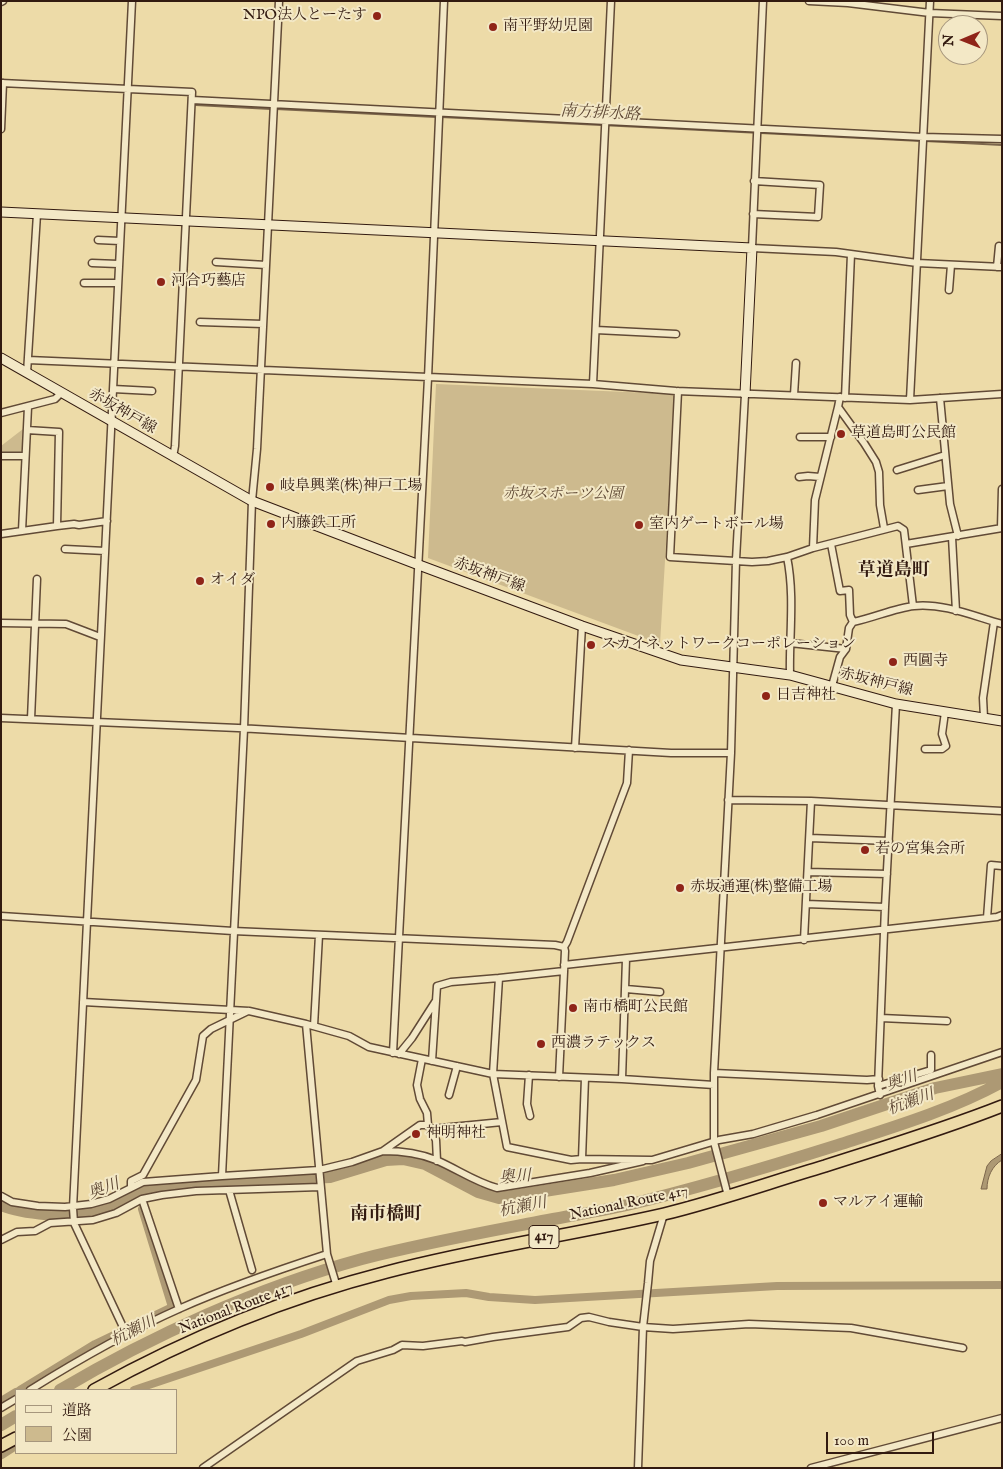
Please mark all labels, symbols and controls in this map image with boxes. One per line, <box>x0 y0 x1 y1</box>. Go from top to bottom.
place label: NPO法人とーたす <box>243 7 367 25</box>
marker: NPO法人とーたす <box>371 10 383 22</box>
north arrow <box>938 15 988 65</box>
place label: 南平野幼児園 <box>503 18 593 36</box>
marker: 南平野幼児園 <box>487 21 499 33</box>
text: N <box>940 34 958 46</box>
water label: 南方排水路 <box>560 102 640 126</box>
place label: 河合巧藝店 <box>171 273 246 291</box>
marker: 河合巧藝店 <box>155 276 167 288</box>
street label: 赤坂神戸線 <box>85 385 159 439</box>
place label: 草道島町公民館 <box>851 425 956 443</box>
marker: 草道島町公民館 <box>835 428 847 440</box>
place label: 岐阜興業(株)神戸工場 <box>280 478 423 496</box>
marker: 岐阜興業(株)神戸工場 <box>264 481 276 493</box>
park label: 赤坂スポーツ公園 <box>503 486 623 504</box>
place label: 内藤鉄工所 <box>281 515 356 533</box>
place label: 室内ゲートボール場 <box>649 516 784 534</box>
marker: 内藤鉄工所 <box>265 518 277 530</box>
marker: 室内ゲートボール場 <box>633 519 645 531</box>
street label: 赤坂神戸線 <box>451 555 527 597</box>
district label: 草道島町 <box>858 560 930 582</box>
place label: オイダ <box>210 572 255 590</box>
marker: オイダ <box>194 575 206 587</box>
place label: スカイネットワークコーポレーション <box>601 636 856 654</box>
marker: スカイネットワークコーポレーション <box>585 639 597 651</box>
place label: 西圓寺 <box>903 653 948 671</box>
marker: 西圓寺 <box>887 656 899 668</box>
street label: 赤坂神戸線 <box>837 665 915 701</box>
place label: 日吉神社 <box>776 687 836 705</box>
marker: 日吉神社 <box>760 690 772 702</box>
place label: 若の宮集会所 <box>875 841 965 859</box>
marker: 若の宮集会所 <box>859 844 871 856</box>
place label: 赤坂通運(株)整備工場 <box>690 879 833 897</box>
marker: 赤坂通運(株)整備工場 <box>674 882 686 894</box>
place label: 南市橋町公民館 <box>583 999 688 1017</box>
marker: 南市橋町公民館 <box>567 1002 579 1014</box>
place label: 西濃ラテックス <box>551 1035 656 1053</box>
marker: 西濃ラテックス <box>535 1038 547 1050</box>
water label: 奥川 <box>884 1068 920 1096</box>
water label: 杭瀬川 <box>885 1086 937 1120</box>
place label: 神明神社 <box>426 1125 486 1143</box>
marker: 神明神社 <box>410 1128 422 1140</box>
water label: 奥川 <box>498 1167 532 1189</box>
water label: 奥川 <box>86 1175 122 1205</box>
street label: National Route 417 <box>568 1183 690 1225</box>
water label: 杭瀬川 <box>498 1194 548 1222</box>
place label: マルアイ運輸 <box>833 1194 923 1212</box>
marker: マルアイ運輸 <box>817 1197 829 1209</box>
district label: 南市橋町 <box>350 1204 422 1226</box>
road number: 417 <box>529 1226 559 1248</box>
street label: National Route 417 <box>177 1279 295 1339</box>
water label: 杭瀬川 <box>108 1313 160 1351</box>
legend <box>15 1389 178 1454</box>
text: 道路 <box>62 1401 92 1420</box>
scale bar <box>828 1422 936 1454</box>
text: 公園 <box>62 1426 92 1445</box>
text: 100 m <box>834 1431 869 1450</box>

